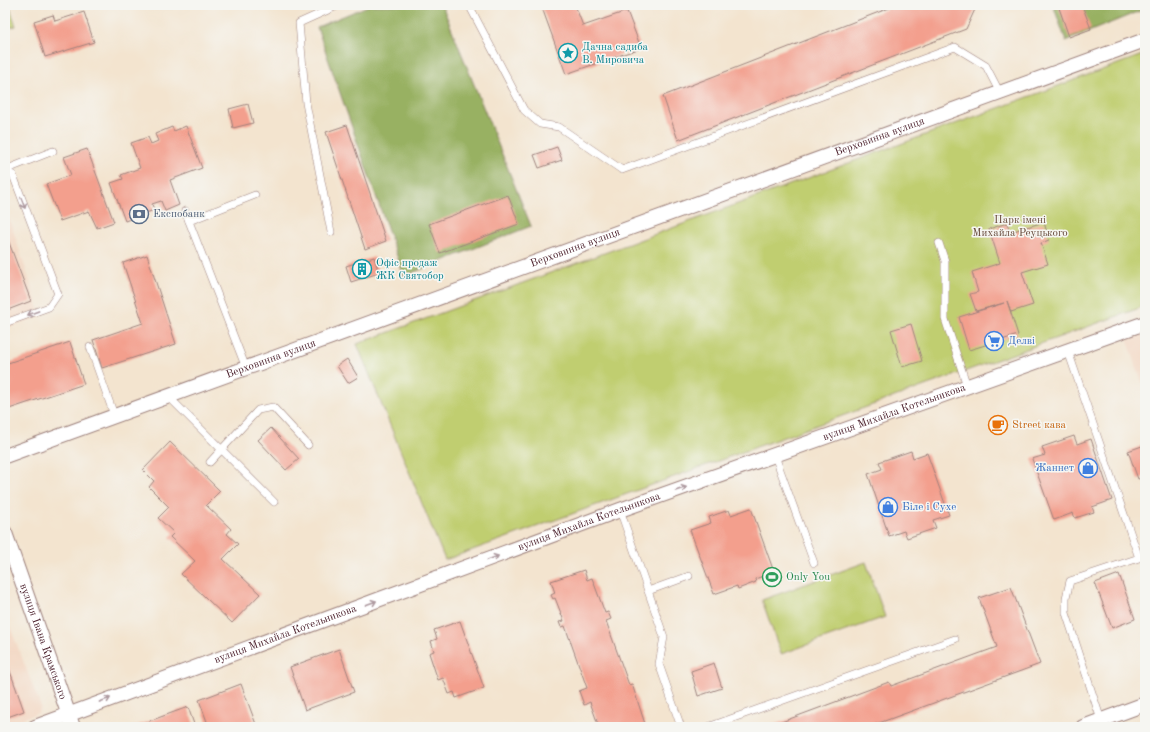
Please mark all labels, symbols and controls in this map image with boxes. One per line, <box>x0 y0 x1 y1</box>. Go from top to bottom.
place icon: Дачна садиба В. Мировича <box>557 42 579 64</box>
place label: Дачна садиба В. Мировича <box>582 42 649 66</box>
street label: Верховинна вулиця <box>833 115 926 158</box>
one-way arrow <box>20 197 28 209</box>
bank icon: Експобанк <box>128 203 150 225</box>
place label: Експобанк <box>153 209 205 220</box>
park label: Парк імені Михайла Реуцького <box>972 215 1068 239</box>
street label: Верховинна вулиця <box>529 226 622 269</box>
building icon: Офіс продаж ЖК Святобор <box>351 258 373 280</box>
place label: Офіс продаж ЖК Святобор <box>376 258 444 282</box>
one-way arrow <box>27 309 39 317</box>
supermarket icon: Делві <box>983 330 1005 352</box>
place label: Делві <box>1008 336 1035 347</box>
street label: Верховинна вулиця <box>225 338 317 380</box>
street label: вулиця Михайла Котельникова <box>821 382 968 443</box>
cafe icon: Street кава <box>987 414 1009 436</box>
place label: Street кава <box>1012 420 1066 431</box>
shop icon: Жаннет <box>1077 457 1099 479</box>
place label: Жаннет <box>1035 463 1074 474</box>
one-way arrow <box>675 484 687 492</box>
street label: вулиця Михайла Котельникова <box>517 490 662 553</box>
shop icon: Біле і Сухе <box>877 496 899 518</box>
place label: Біле і Сухе <box>902 502 956 513</box>
one-way arrow <box>487 553 499 561</box>
sports icon: Only You <box>761 566 783 588</box>
place label: Only You <box>786 572 830 583</box>
street label: вулиця Івана Крамського <box>18 582 68 701</box>
one-way arrow <box>365 598 377 606</box>
street label: вулиця Михайла Котельникова <box>213 603 358 665</box>
one-way arrow <box>98 696 110 704</box>

